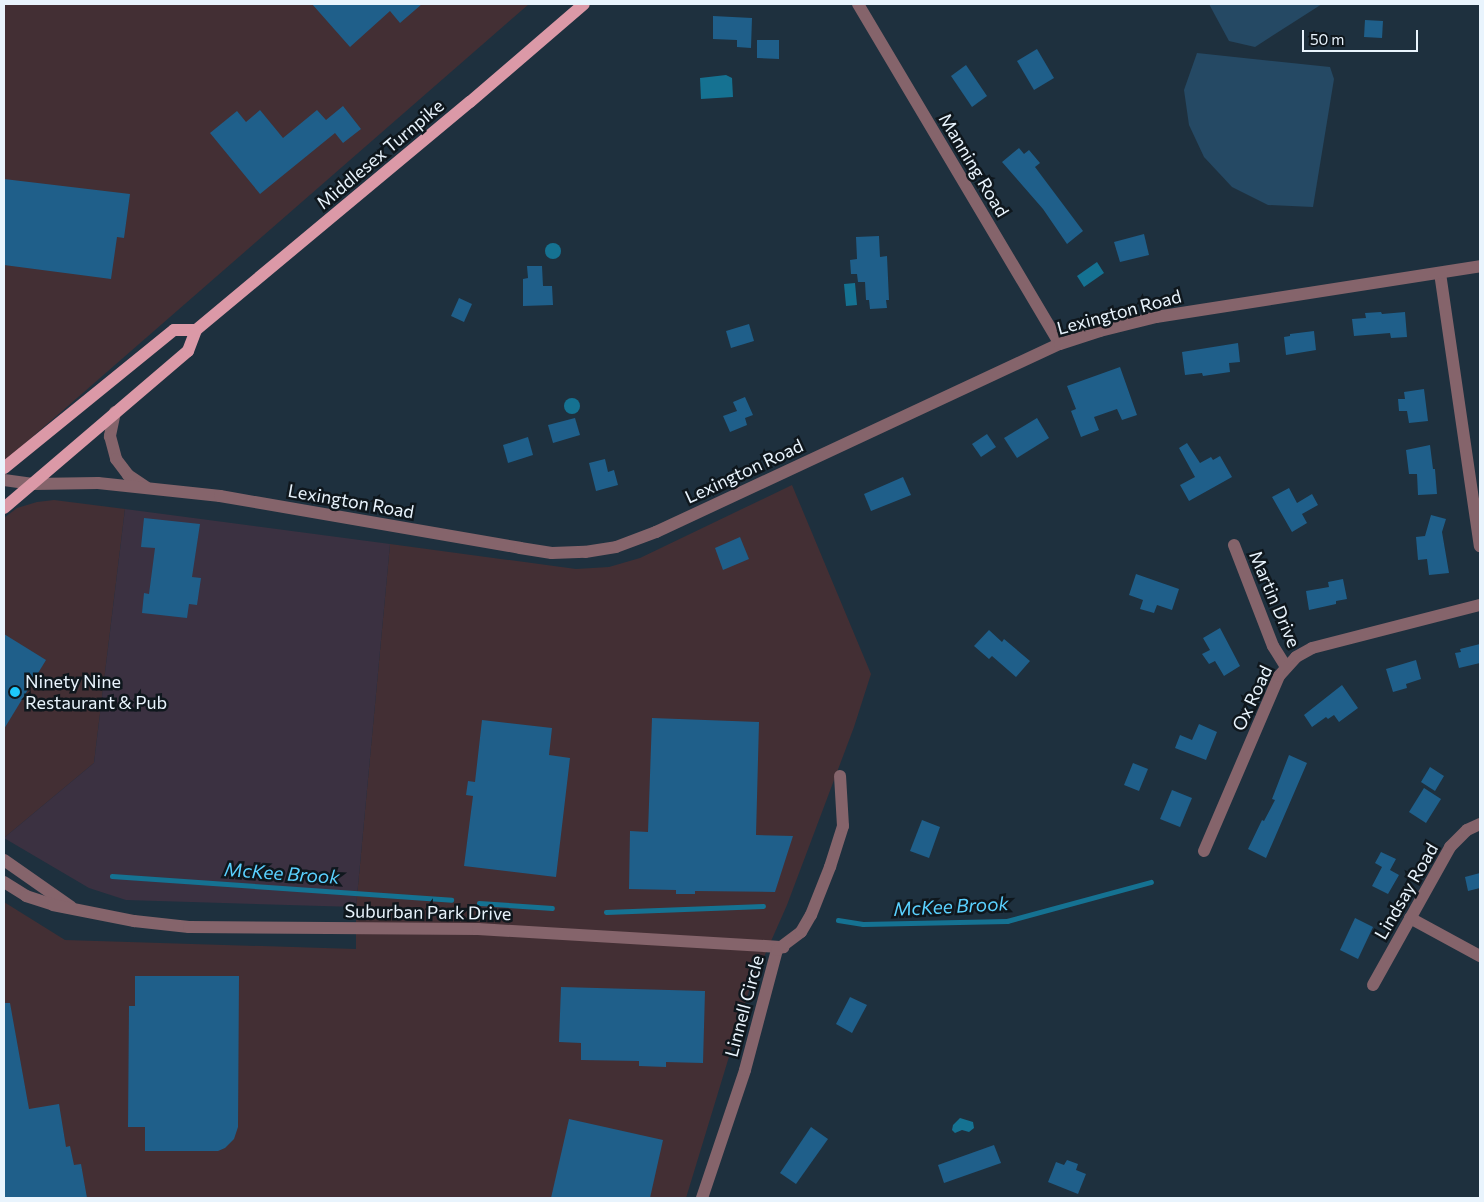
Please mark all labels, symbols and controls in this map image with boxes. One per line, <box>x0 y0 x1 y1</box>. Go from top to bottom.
scale bar <box>1304 20 1420 52</box>
text: 50 m <box>1310 30 1344 48</box>
street label: Middlesex Turnpike <box>312 95 448 213</box>
street label: Manning Road <box>935 109 1013 221</box>
street label: Lexington Road <box>1054 285 1184 339</box>
street label: Lexington Road <box>681 434 807 508</box>
street label: Lexington Road <box>286 479 416 523</box>
street label: Martin Drive <box>1245 547 1305 651</box>
street label: Ox Road <box>1228 662 1276 734</box>
place label: Ninety Nine Restaurant & Pub <box>25 671 167 714</box>
marker: Ninety Nine Restaurant & Pub <box>9 686 21 698</box>
street label: Lindsay Road <box>1370 839 1442 943</box>
water label: McKee Brook <box>224 858 340 888</box>
water label: McKee Brook <box>893 892 1009 920</box>
street label: Suburban Park Drive <box>344 900 512 924</box>
street label: Linnell Circle <box>720 953 768 1059</box>

